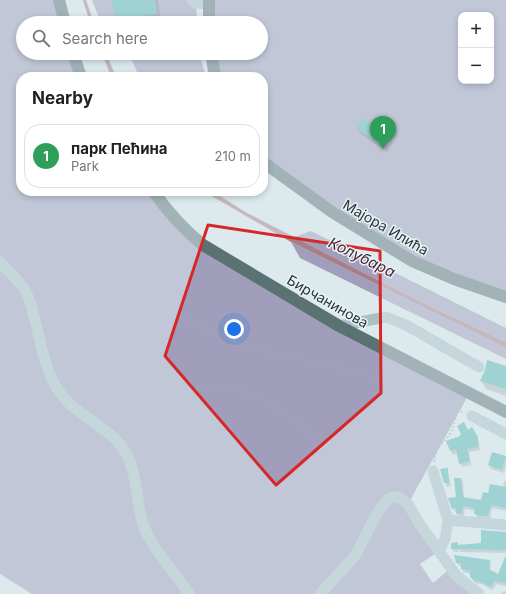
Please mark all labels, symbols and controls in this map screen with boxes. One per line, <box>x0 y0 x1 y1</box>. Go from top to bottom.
map controls <box>458 12 494 84</box>
button: + <box>458 12 494 48</box>
search box <box>16 16 268 60</box>
icon: search <box>30 27 52 49</box>
text: Search here <box>62 29 148 48</box>
button: − <box>458 48 494 84</box>
text: Nearby <box>32 88 93 108</box>
pin: 1 <box>370 116 396 149</box>
text: парк Пећина <box>71 139 168 158</box>
text: 1 <box>43 148 49 164</box>
text: 210 m <box>215 148 251 164</box>
text: Park <box>71 158 99 174</box>
street label: Мајора Илића <box>340 196 432 258</box>
water label: Колубара <box>325 233 399 281</box>
street label: Бирчанинова <box>284 271 372 331</box>
your location <box>224 319 244 339</box>

